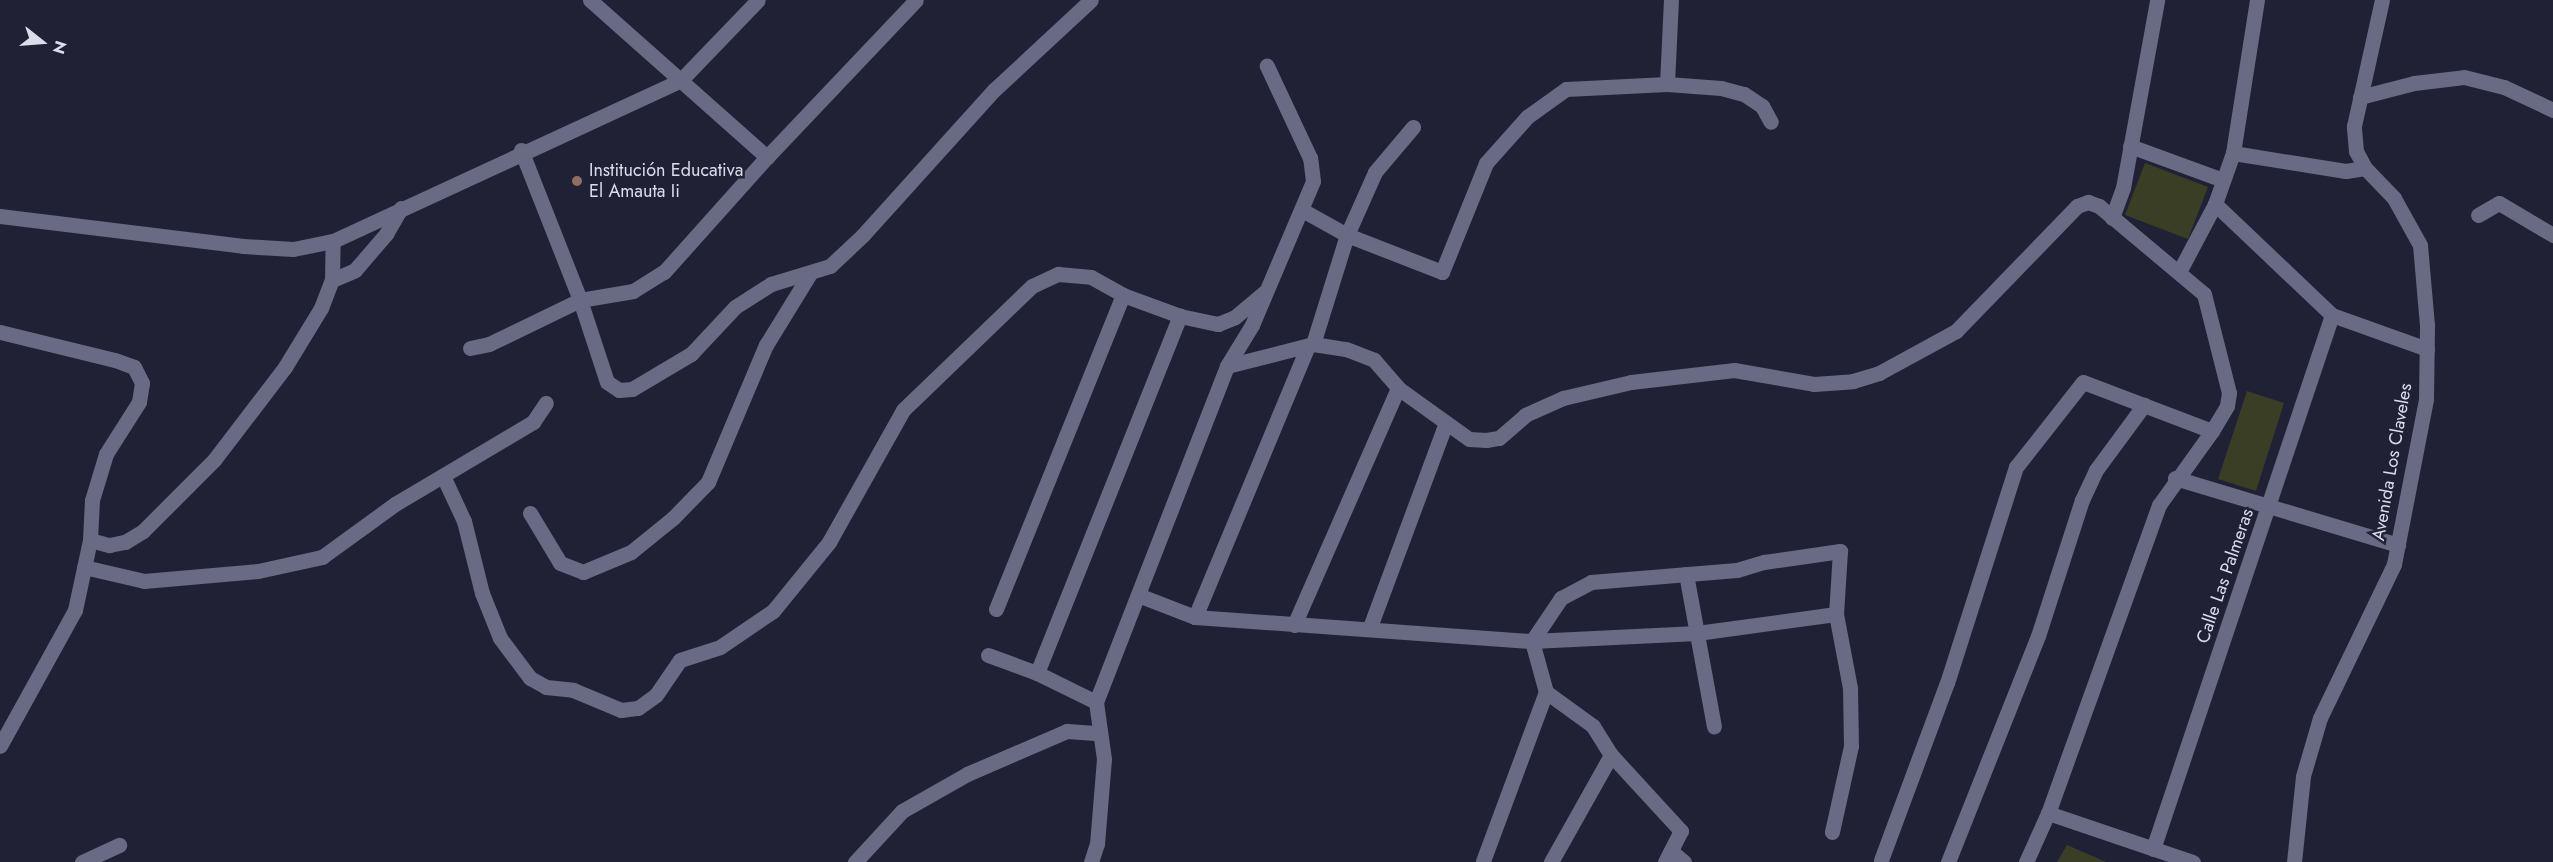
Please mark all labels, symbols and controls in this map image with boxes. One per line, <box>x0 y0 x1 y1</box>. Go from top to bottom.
north arrow <box>12 12 72 72</box>
text: N <box>47 38 73 57</box>
place label: Institución Educativa El Amauta Ii <box>589 160 743 202</box>
marker: Institución Educativa El Amauta Ii <box>570 174 584 188</box>
street label: Avenida Los Claveles <box>2368 382 2416 542</box>
street label: Calle Las Palmeras <box>2192 506 2258 646</box>

